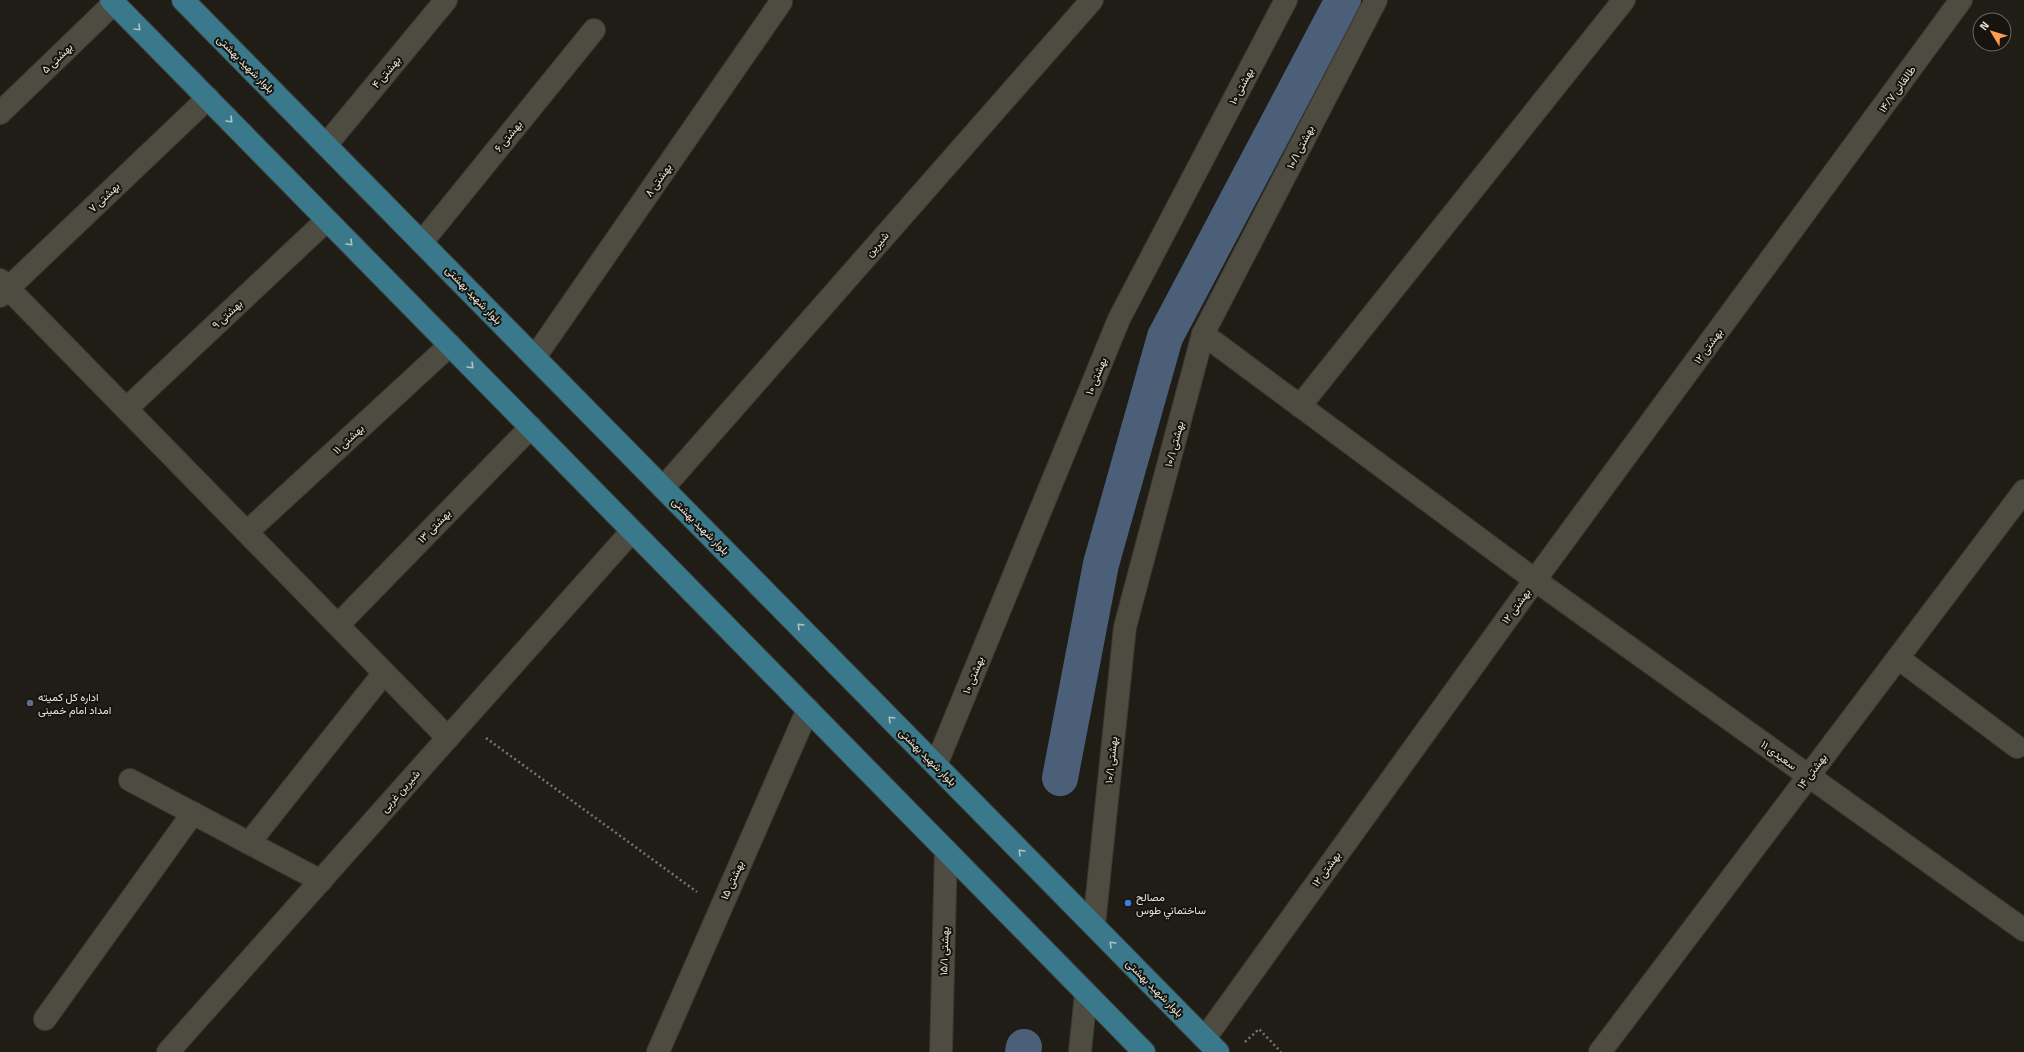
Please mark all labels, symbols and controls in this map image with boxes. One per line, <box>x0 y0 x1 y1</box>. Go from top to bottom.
north arrow <box>1972 12 2012 52</box>
text: N <box>1975 18 1993 34</box>
one-way arrow <box>134 23 141 31</box>
street label: بلوار شهید بهشتی <box>214 32 278 96</box>
street label: بهشتی ۵ <box>38 39 76 77</box>
street label: بهشتی ۴ <box>368 52 404 92</box>
street label: طالقانی ۱۴/۷ <box>1874 62 1920 116</box>
street label: بهشتی ۱۰ <box>1225 65 1257 107</box>
one-way arrow <box>225 115 233 123</box>
street label: بهشتی ۶ <box>490 117 526 155</box>
street label: بهشتی ۱۰/۱ <box>1282 122 1318 172</box>
street label: بهشتی ۸ <box>641 160 675 200</box>
street label: بهشتی ۷ <box>85 178 123 216</box>
street label: شیرین <box>861 228 893 260</box>
one-way arrow <box>345 238 353 246</box>
street label: بلوار شهید بهشتی <box>442 262 506 328</box>
street label: بهشتی ۹ <box>208 296 246 332</box>
street label: بهشتی ۱۲ <box>1690 325 1726 367</box>
street label: بهشتی ۱۰ <box>1081 355 1111 397</box>
one-way arrow <box>466 361 473 369</box>
street label: بهشتی ۱۰/۱ <box>1160 419 1188 469</box>
street label: بهشتی ۱۱ <box>329 420 367 458</box>
street label: بلوار شهید بهشتی <box>669 494 733 558</box>
street label: بهشتی ۱۳ <box>414 505 454 547</box>
street label: بهشتی ۱۲ <box>1498 585 1534 627</box>
one-way arrow <box>797 623 805 631</box>
street label: بهشتی ۱۰ <box>958 654 988 696</box>
place label: اداره کل کمیته امداد امام خمینی <box>38 689 111 718</box>
marker: اداره کل کمیته امداد امام خمینی <box>25 698 35 708</box>
one-way arrow <box>888 716 896 724</box>
street label: بلوار شهید بهشتی <box>896 725 960 789</box>
street label: بهشتی ۱۰/۱ <box>1101 736 1121 784</box>
street label: سعیدی ۱۱ <box>1758 736 1801 774</box>
street label: بهشتی ۱۴ <box>1793 750 1831 792</box>
street label: شیرین غربی <box>376 766 424 816</box>
street label: بهشتی ۱۲ <box>1308 848 1344 890</box>
one-way arrow <box>1018 849 1026 857</box>
street label: بهشتی ۱۵ <box>716 858 748 902</box>
place label: مصالح ساختماني طوس <box>1136 889 1206 920</box>
marker: مصالح ساختماني طوس <box>1123 898 1133 908</box>
street label: بهشتی ۱۵/۱ <box>935 926 953 976</box>
one-way arrow <box>1110 941 1117 949</box>
street label: بلوار شهید بهشتی <box>1123 956 1187 1020</box>

